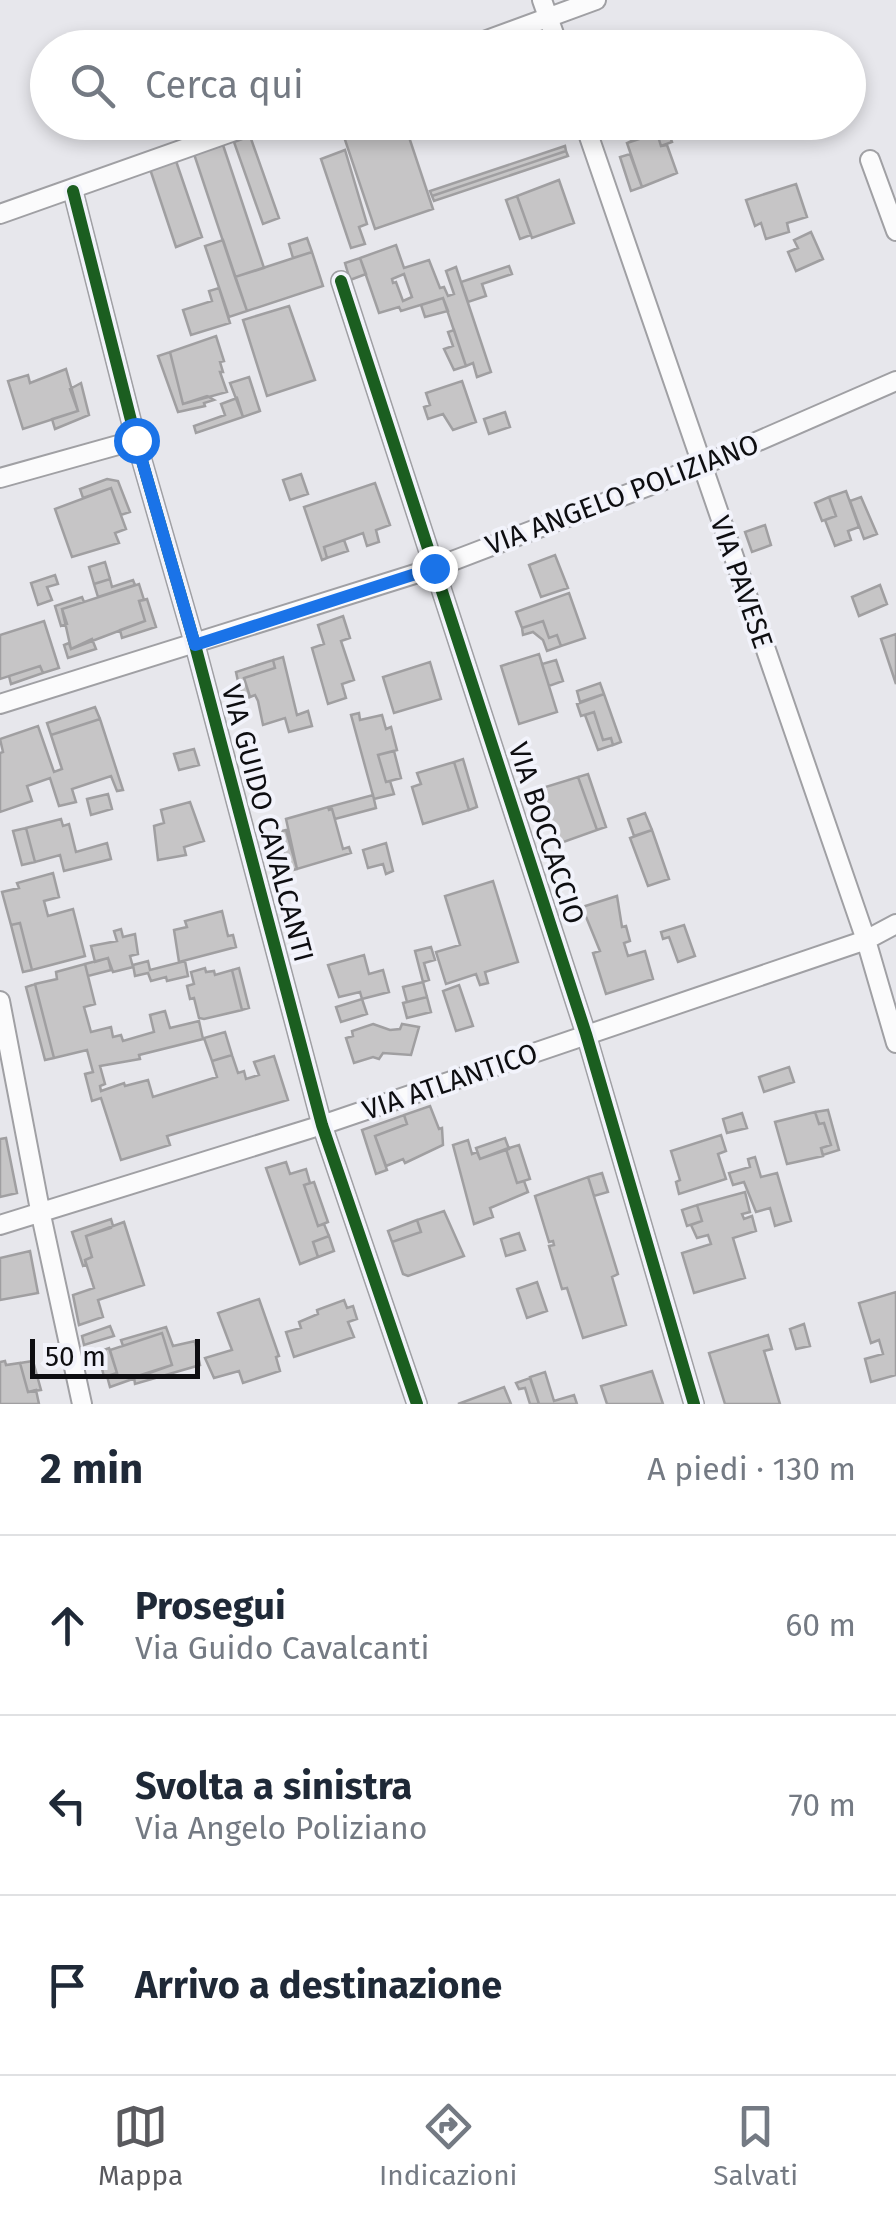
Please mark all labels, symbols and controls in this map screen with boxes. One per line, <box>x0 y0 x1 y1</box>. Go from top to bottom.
search box <box>30 30 866 140</box>
icon: search <box>65 58 120 113</box>
text: Cerca qui <box>145 62 304 108</box>
route start <box>114 418 160 464</box>
street label: VIA ANGELO POLIZIANO <box>481 427 763 562</box>
street label: VIA PAVESE <box>703 512 780 653</box>
route end <box>412 546 458 592</box>
street label: VIA GUIDO CAVALCANTI <box>215 681 320 965</box>
street label: VIA BOCCACCIO <box>502 738 591 928</box>
street label: VIA ATLANTICO <box>358 1036 542 1127</box>
scale bar <box>30 1334 200 1378</box>
text: 50 m <box>45 1340 106 1373</box>
text: 2 min <box>40 1444 143 1494</box>
text: A piedi · 130 m <box>647 1450 856 1488</box>
text: Prosegui <box>135 1583 286 1629</box>
icon: ahead <box>40 1598 95 1653</box>
text: 60 m <box>785 1606 856 1644</box>
text: Via Guido Cavalcanti <box>135 1629 430 1667</box>
text: Svolta a sinistra <box>135 1763 412 1809</box>
icon: left <box>40 1778 95 1833</box>
text: 70 m <box>788 1786 856 1824</box>
text: Via Angelo Poliziano <box>135 1809 427 1847</box>
icon: arrive <box>40 1958 95 2013</box>
text: Arrivo a destinazione <box>135 1962 502 2008</box>
tab: Mappa <box>98 2099 183 2192</box>
tab: Indicazioni <box>379 2099 517 2192</box>
tab: Salvati <box>713 2099 798 2192</box>

